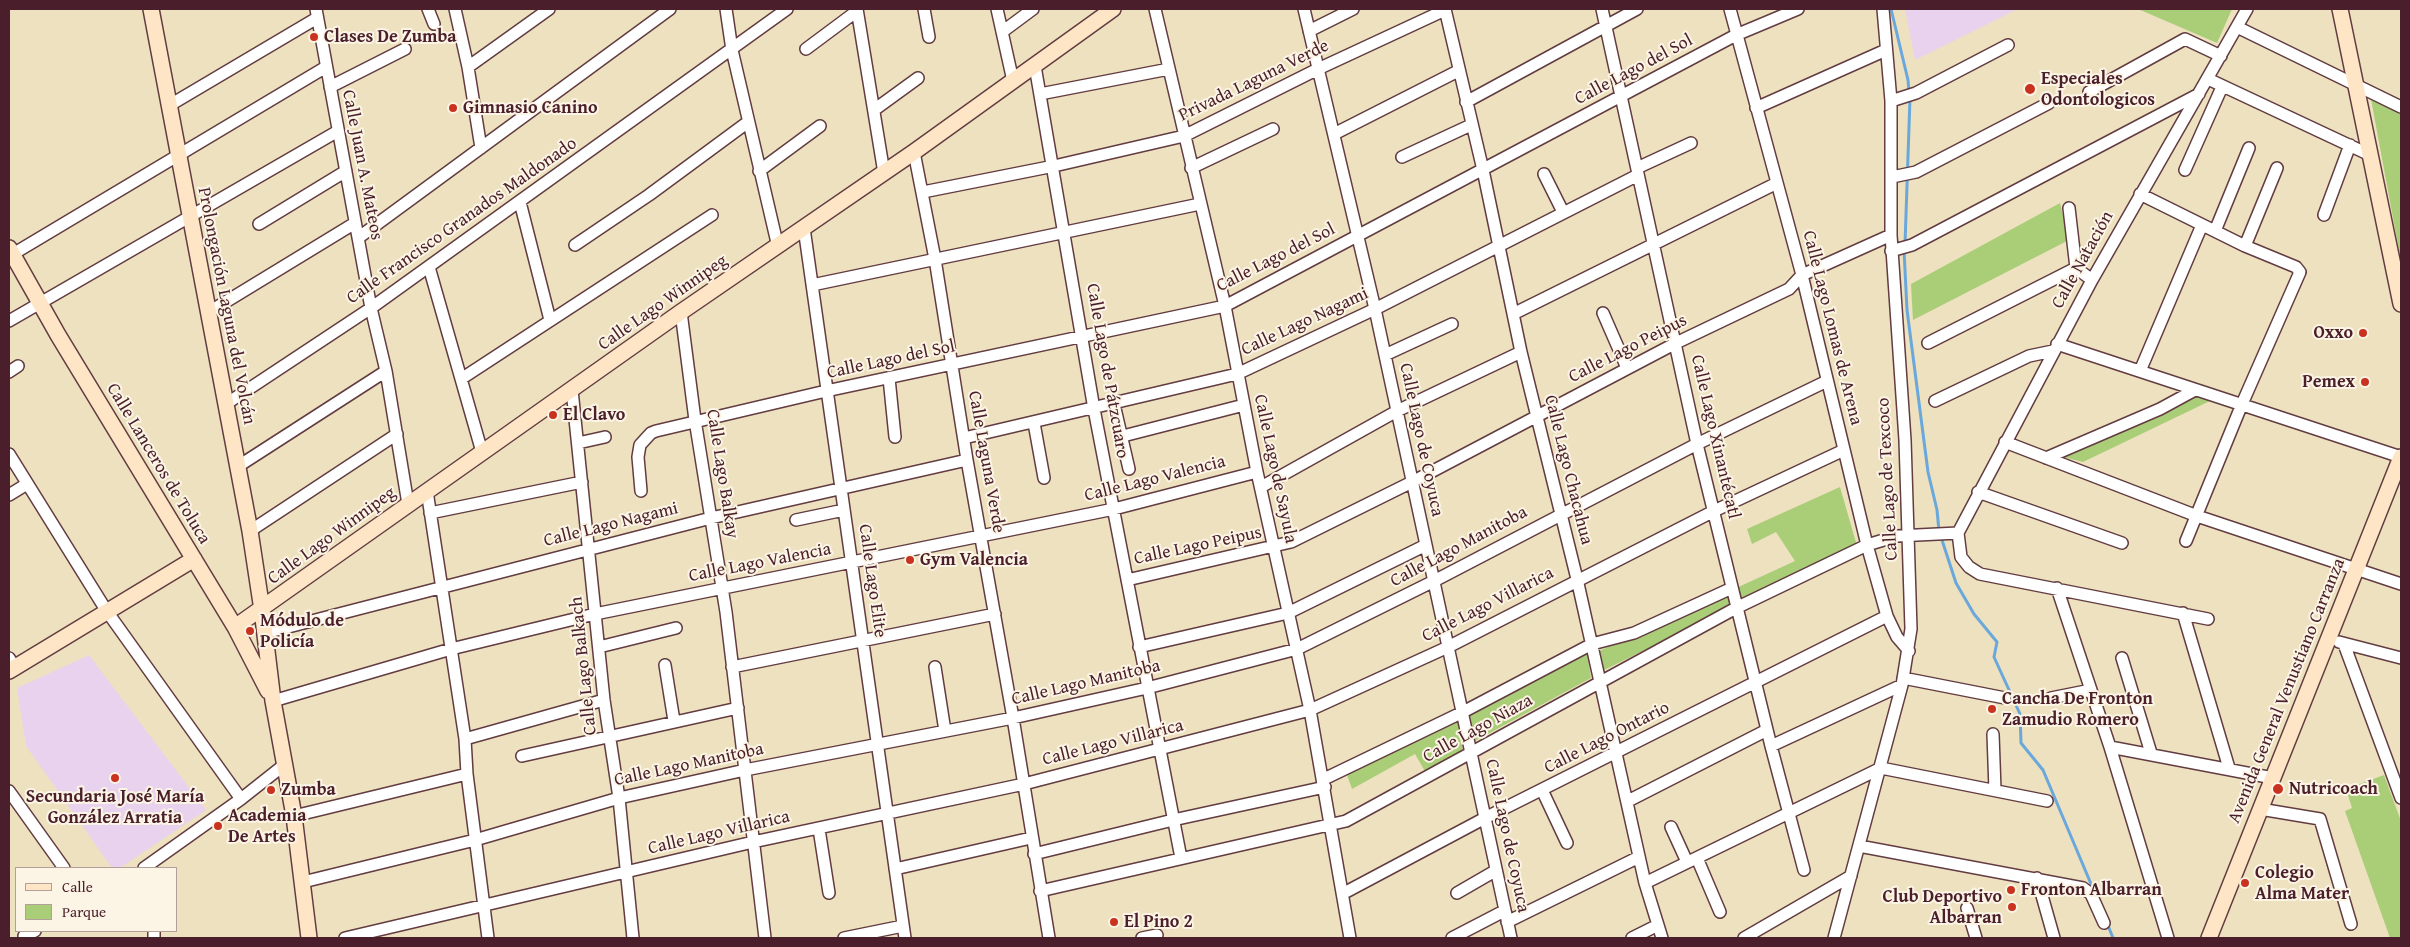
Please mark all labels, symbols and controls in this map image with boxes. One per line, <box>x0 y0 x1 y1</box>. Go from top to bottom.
place label: Clases De Zumba <box>324 26 457 48</box>
street label: Calle Lago del Sol <box>1571 30 1697 110</box>
marker: Clases De Zumba <box>308 31 320 43</box>
street label: Privada Laguna Verde <box>1175 35 1333 127</box>
place label: Especiales Odontologicos <box>2041 68 2155 110</box>
marker: Especiales Odontologicos <box>2023 82 2037 96</box>
street label: Calle Juan A. Mateos <box>337 88 387 242</box>
place label: Gimnasio Canino <box>463 97 597 119</box>
marker: Gimnasio Canino <box>447 102 459 114</box>
street label: Calle Francisco Granados Maldonado <box>343 133 581 309</box>
street label: Prolongación Laguna del Volcán <box>192 186 260 426</box>
street label: Calle Natación <box>2047 207 2119 313</box>
street label: Calle Lago del Sol <box>1213 219 1339 297</box>
street label: Calle Lago Lomas de Arena <box>1797 229 1867 427</box>
street label: Calle Lago Winnipeg <box>594 250 732 356</box>
street label: Calle Lago de Pátzcuaro <box>1081 282 1133 460</box>
street label: Calle Lago Nagami <box>1238 283 1372 361</box>
street label: Calle Lago Peipus <box>1565 310 1691 388</box>
place label: Oxxo <box>2313 322 2353 344</box>
marker: Oxxo <box>2357 327 2369 339</box>
street label: Calle Lago del Sol <box>825 336 957 384</box>
street label: Calle Lago Xinantécatl <box>1686 353 1744 521</box>
street label: Calle Lago de Coyuca <box>1394 361 1448 519</box>
place label: Pemex <box>2302 371 2355 393</box>
marker: Pemex <box>2359 376 2371 388</box>
street label: Calle Lanceros de Toluca <box>101 380 215 548</box>
street label: Calle Laguna Verde <box>963 389 1009 535</box>
street label: Calle Lago de Sayula <box>1249 393 1301 545</box>
street label: Calle Lago Chacahua <box>1539 393 1597 547</box>
street label: Calle Lago de Texcoco <box>1873 397 1903 561</box>
place label: El Clavo <box>563 404 625 426</box>
street label: Calle Lago Balkay <box>701 408 743 540</box>
marker: El Clavo <box>547 409 559 421</box>
street label: Calle Lago Valencia <box>1082 451 1228 507</box>
street label: Calle Lago Winnipeg <box>264 482 400 590</box>
street label: Calle Lago Nagami <box>542 498 680 552</box>
street label: Calle Lago Manitoba <box>1387 502 1531 592</box>
street label: Calle Lago Peipus <box>1132 522 1264 570</box>
street label: Calle Lago Elite <box>853 523 891 639</box>
street label: Calle Lago Valencia <box>687 539 833 587</box>
place label: Gym Valencia <box>920 549 1028 571</box>
marker: Gym Valencia <box>904 554 916 566</box>
street label: Avenida General Venustiano Carranza <box>2224 555 2350 827</box>
street label: Calle Lago Villarica <box>1419 563 1557 647</box>
street label: Calle Lago Balkach <box>566 596 602 736</box>
place label: Módulo de Policía <box>260 610 344 652</box>
marker: Módulo de Policía <box>244 625 256 637</box>
street label: Calle Lago Manitoba <box>1010 655 1162 711</box>
place label: Cancha De Fronton Zamudio Romero <box>2002 688 2153 731</box>
street label: Calle Lago Niaza <box>1419 690 1537 768</box>
street label: Calle Lago Ontario <box>1541 697 1673 779</box>
marker: Cancha De Fronton Zamudio Romero <box>1986 703 1998 715</box>
street label: Calle Lago Villarica <box>1040 715 1186 771</box>
street label: Calle Lago Manitoba <box>612 739 766 791</box>
street label: Calle Lago de Coyuca <box>1480 757 1534 915</box>
marker: Secundaria José María González Arratia <box>109 772 121 784</box>
place label: Nutricoach <box>2289 778 2378 800</box>
place label: Zumba <box>281 779 336 801</box>
marker: Nutricoach <box>2271 782 2285 796</box>
marker: Zumba <box>265 784 277 796</box>
place label: Secundaria José María González Arratia <box>26 786 204 829</box>
place label: Academia De Artes <box>228 805 306 848</box>
street label: Calle Lago Villarica <box>646 806 792 860</box>
marker: Academia De Artes <box>212 820 224 832</box>
place label: Colegio Alma Mater <box>2255 862 2349 904</box>
legend <box>15 867 178 932</box>
text: Calle <box>62 876 93 897</box>
marker: Colegio Alma Mater <box>2239 877 2251 889</box>
place label: Fronton Albarran <box>2021 879 2162 901</box>
marker: Fronton Albarran <box>2005 884 2017 896</box>
place label: Club Deportivo Albarran <box>1883 886 2002 929</box>
text: Parque <box>62 901 106 922</box>
marker: Club Deportivo Albarran <box>2006 901 2018 913</box>
place label: El Pino 2 <box>1124 911 1193 933</box>
marker: El Pino 2 <box>1108 916 1120 928</box>

